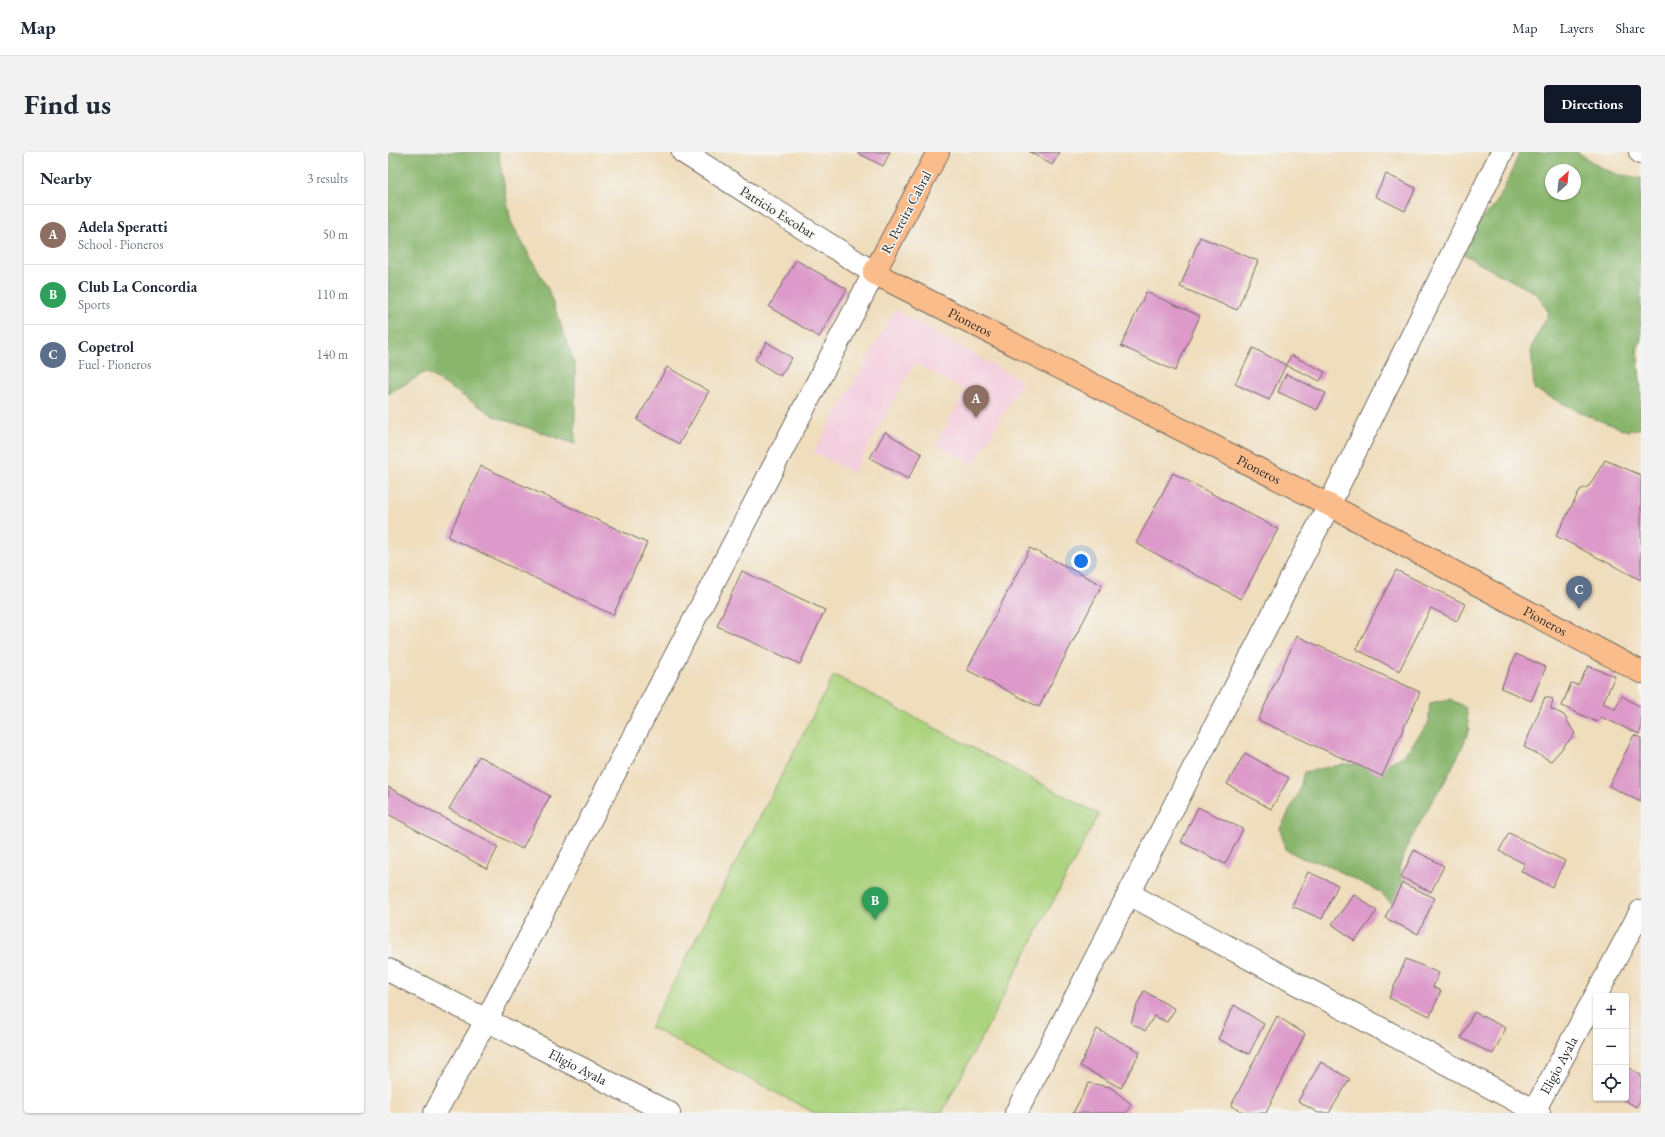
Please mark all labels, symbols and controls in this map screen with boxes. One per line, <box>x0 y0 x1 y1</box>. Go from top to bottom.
text: Map <box>20 15 56 40</box>
text: Map <box>1512 19 1537 37</box>
text: Layers <box>1559 19 1594 37</box>
text: Share <box>1616 19 1645 37</box>
button: Directions <box>1544 85 1641 123</box>
text: Find us <box>24 86 111 122</box>
north arrow <box>1545 164 1581 200</box>
text: Nearby <box>40 167 92 189</box>
street label: R. Pereira Cabral <box>877 167 936 257</box>
text: 3 results <box>307 170 348 187</box>
street label: Patricio Escobar <box>737 182 819 243</box>
text: Adela Speratti <box>78 217 168 236</box>
text: A <box>48 226 58 243</box>
text: 50 m <box>323 226 348 243</box>
text: School · Pioneros <box>78 236 163 253</box>
text: Club La Concordia <box>78 277 197 296</box>
text: B <box>49 286 57 303</box>
text: 110 m <box>317 286 348 303</box>
text: Sports <box>78 296 110 313</box>
street label: Pioneros <box>945 303 996 341</box>
text: Copetrol <box>78 337 134 356</box>
text: C <box>48 346 58 363</box>
text: 140 m <box>317 346 348 363</box>
text: Fuel · Pioneros <box>78 356 151 373</box>
pin: A <box>963 385 989 418</box>
street label: Pioneros <box>1234 451 1284 488</box>
your location <box>1071 551 1091 571</box>
pin: C <box>1566 576 1592 609</box>
street label: Pioneros <box>1520 602 1571 640</box>
pin: B <box>862 887 888 920</box>
map controls <box>1593 993 1629 1101</box>
button: + <box>1593 993 1629 1029</box>
button: − <box>1593 1029 1629 1065</box>
street label: Eligio Ayala <box>1536 1033 1581 1097</box>
street label: Eligio Ayala <box>546 1044 610 1089</box>
button: locate <box>1593 1065 1629 1101</box>

